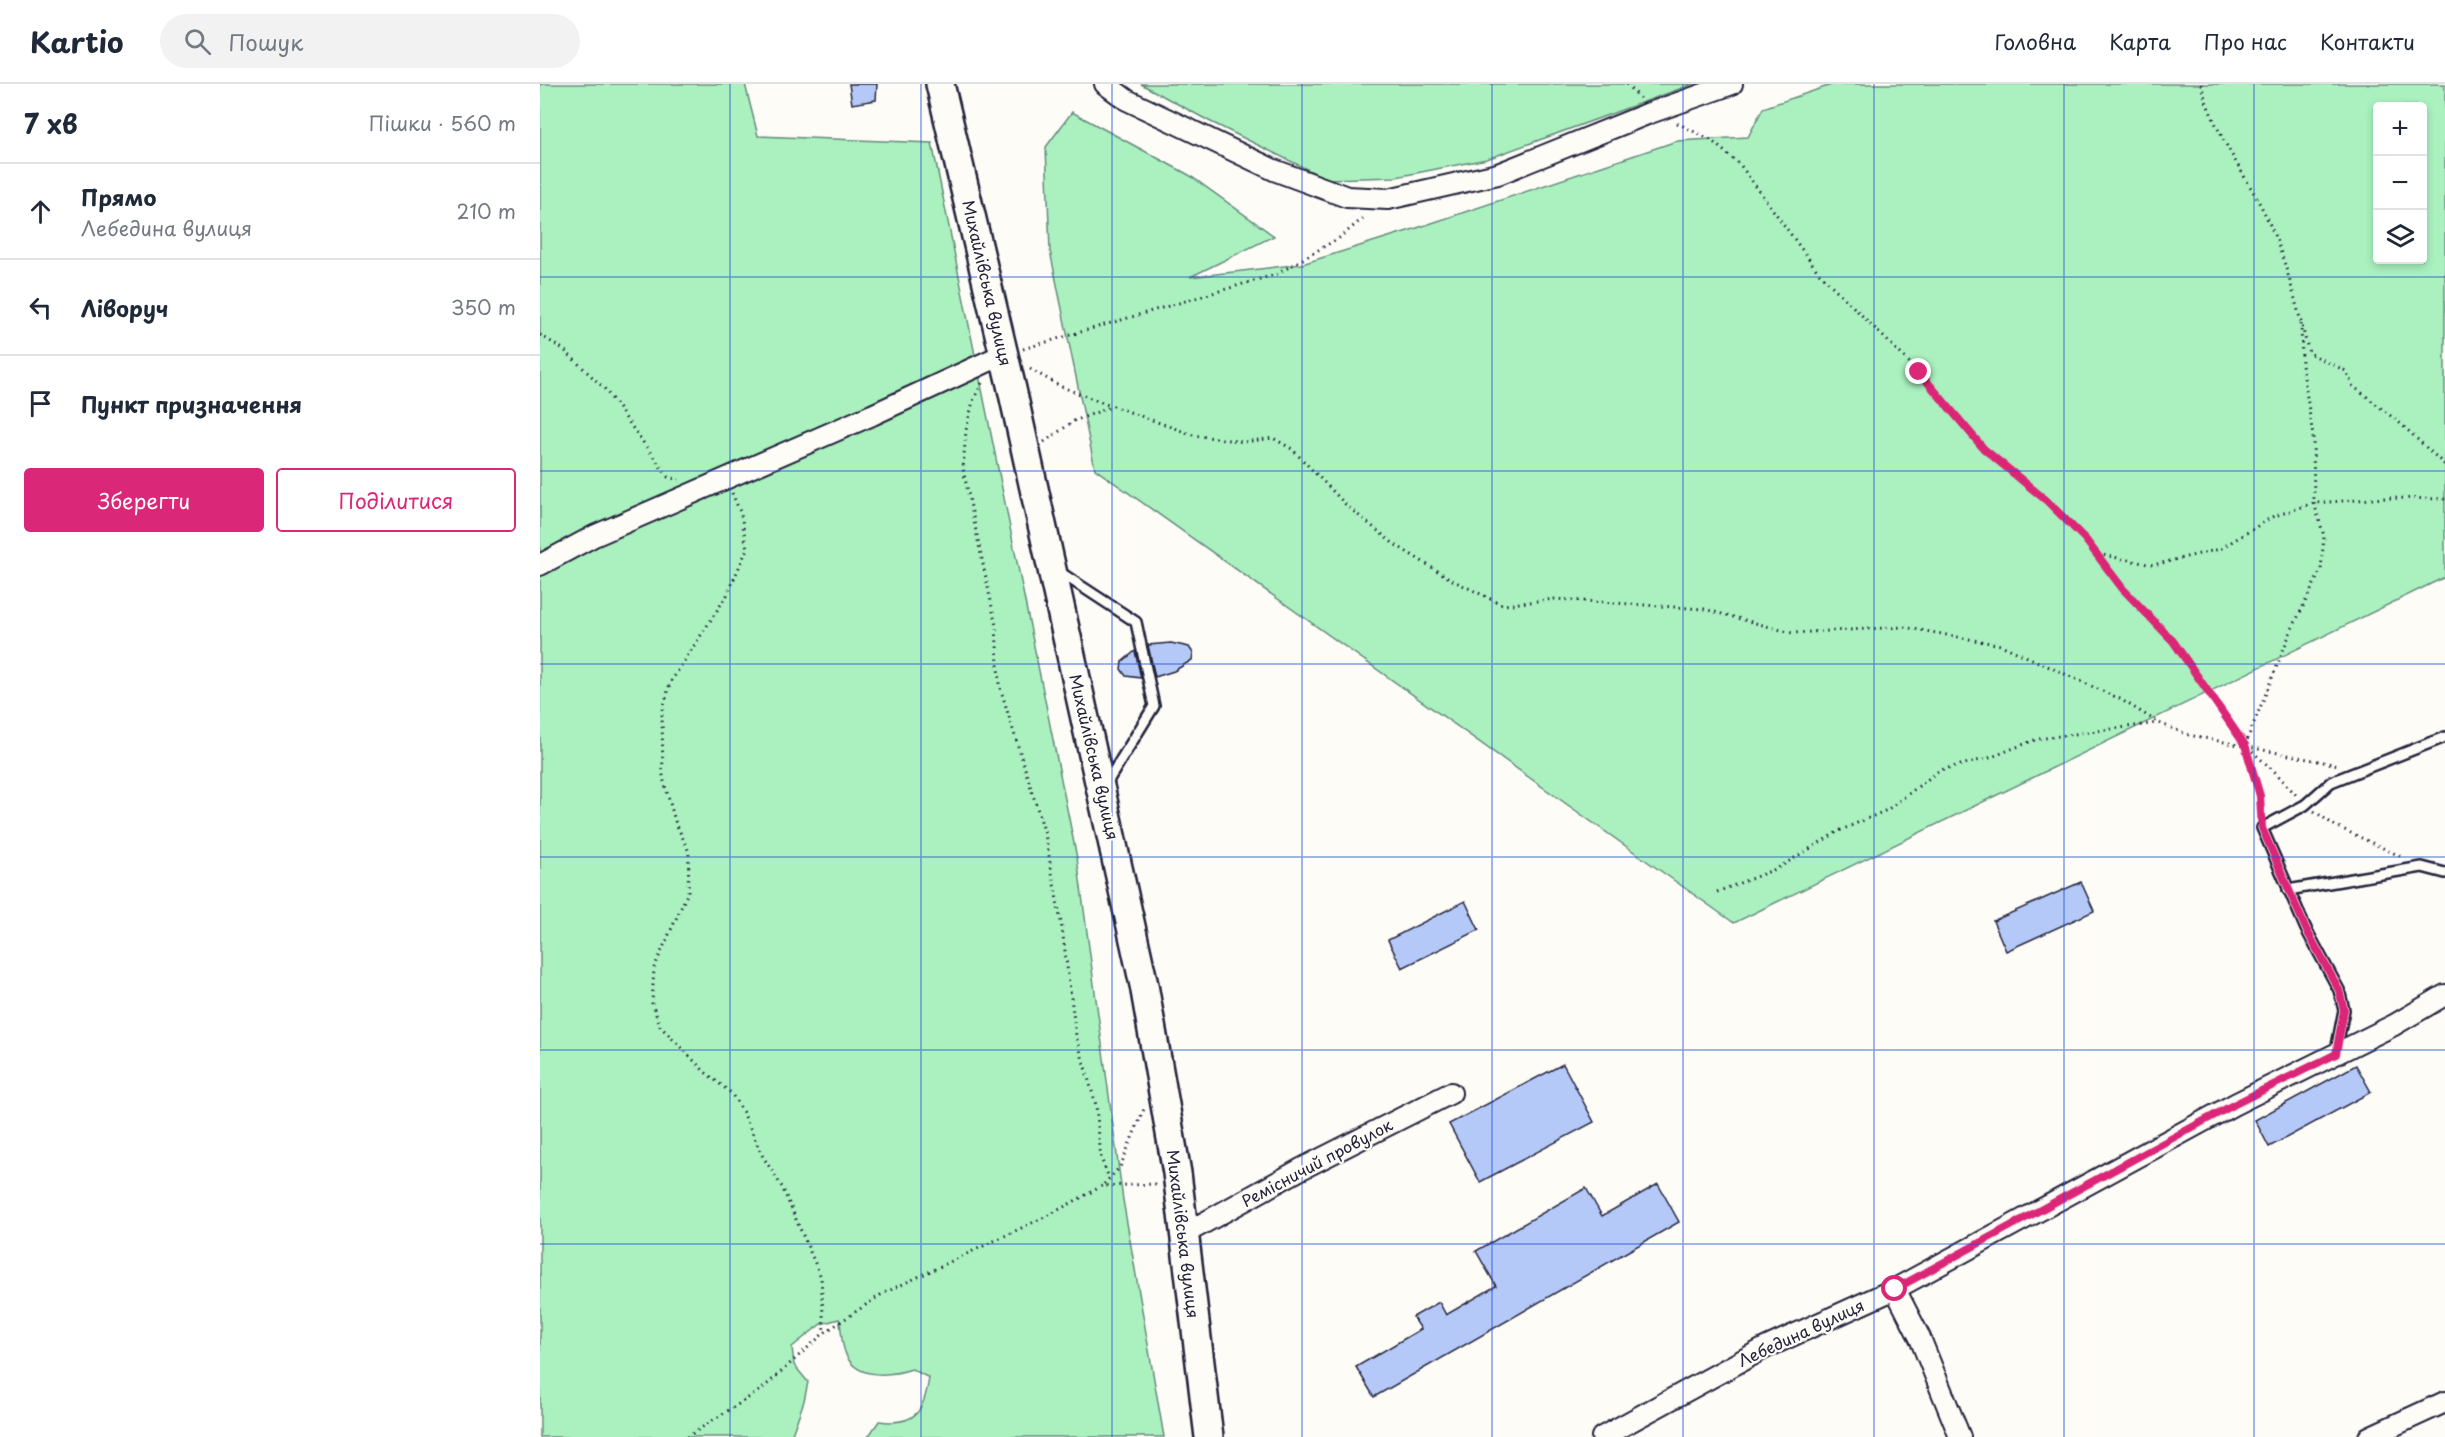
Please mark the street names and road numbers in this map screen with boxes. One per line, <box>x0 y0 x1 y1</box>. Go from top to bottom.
street label: Михайлівська вулиця <box>957 197 1019 368</box>
street label: Михайлівська вулиця <box>1064 671 1126 842</box>
street label: Ремісничий провулок <box>1237 1112 1397 1212</box>
street label: Михайлівська вулиця <box>1162 1148 1206 1320</box>
street label: Лебедина вулиця <box>1733 1292 1868 1372</box>

